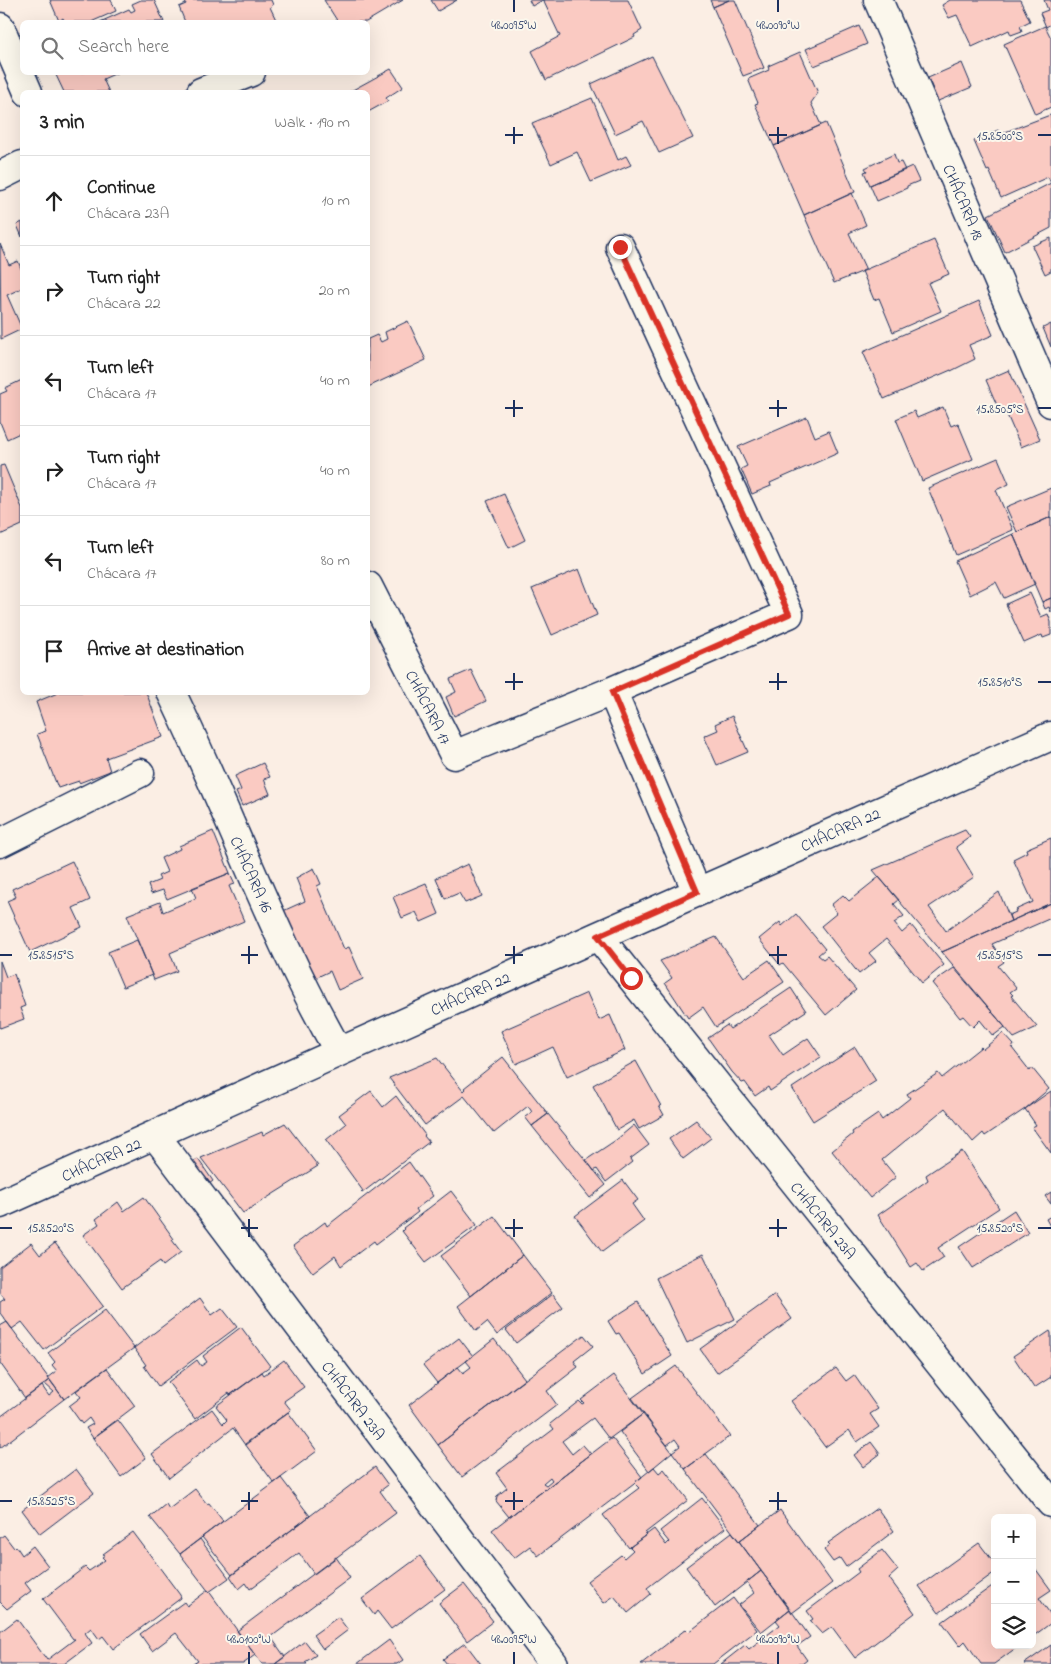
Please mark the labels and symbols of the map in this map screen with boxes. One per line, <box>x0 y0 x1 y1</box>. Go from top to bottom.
text: 48.0095°W <box>491 17 537 35</box>
text: 48.0090°W <box>756 17 800 35</box>
text: 15.8500°S <box>977 128 1023 146</box>
street label: CHÁCARA 18 <box>935 161 989 244</box>
route end <box>609 236 632 259</box>
text: 15.8505°S <box>976 401 1024 419</box>
street label: CHÁCARA 17 <box>398 666 456 750</box>
text: 15.8510°S <box>978 674 1022 692</box>
street label: CHÁCARA 22 <box>797 803 885 859</box>
street label: CHÁCARA 16 <box>223 833 278 917</box>
text: 15.8515°S <box>28 947 74 965</box>
text: 15.8515°S <box>977 947 1023 965</box>
street label: CHÁCARA 22 <box>427 967 515 1023</box>
route start <box>620 967 643 990</box>
street label: CHÁCARA 22 <box>58 1133 146 1189</box>
street label: CHÁCARA 23A <box>784 1177 861 1265</box>
text: 15.8520°S <box>28 1220 75 1238</box>
text: 15.8520°S <box>977 1220 1024 1238</box>
street label: CHÁCARA 23A <box>315 1357 390 1446</box>
text: 15.8525°S <box>27 1493 75 1511</box>
text: 48.0100°W <box>227 1631 271 1649</box>
text: 48.0095°W <box>491 1631 537 1649</box>
text: 48.0090°W <box>756 1631 800 1649</box>

